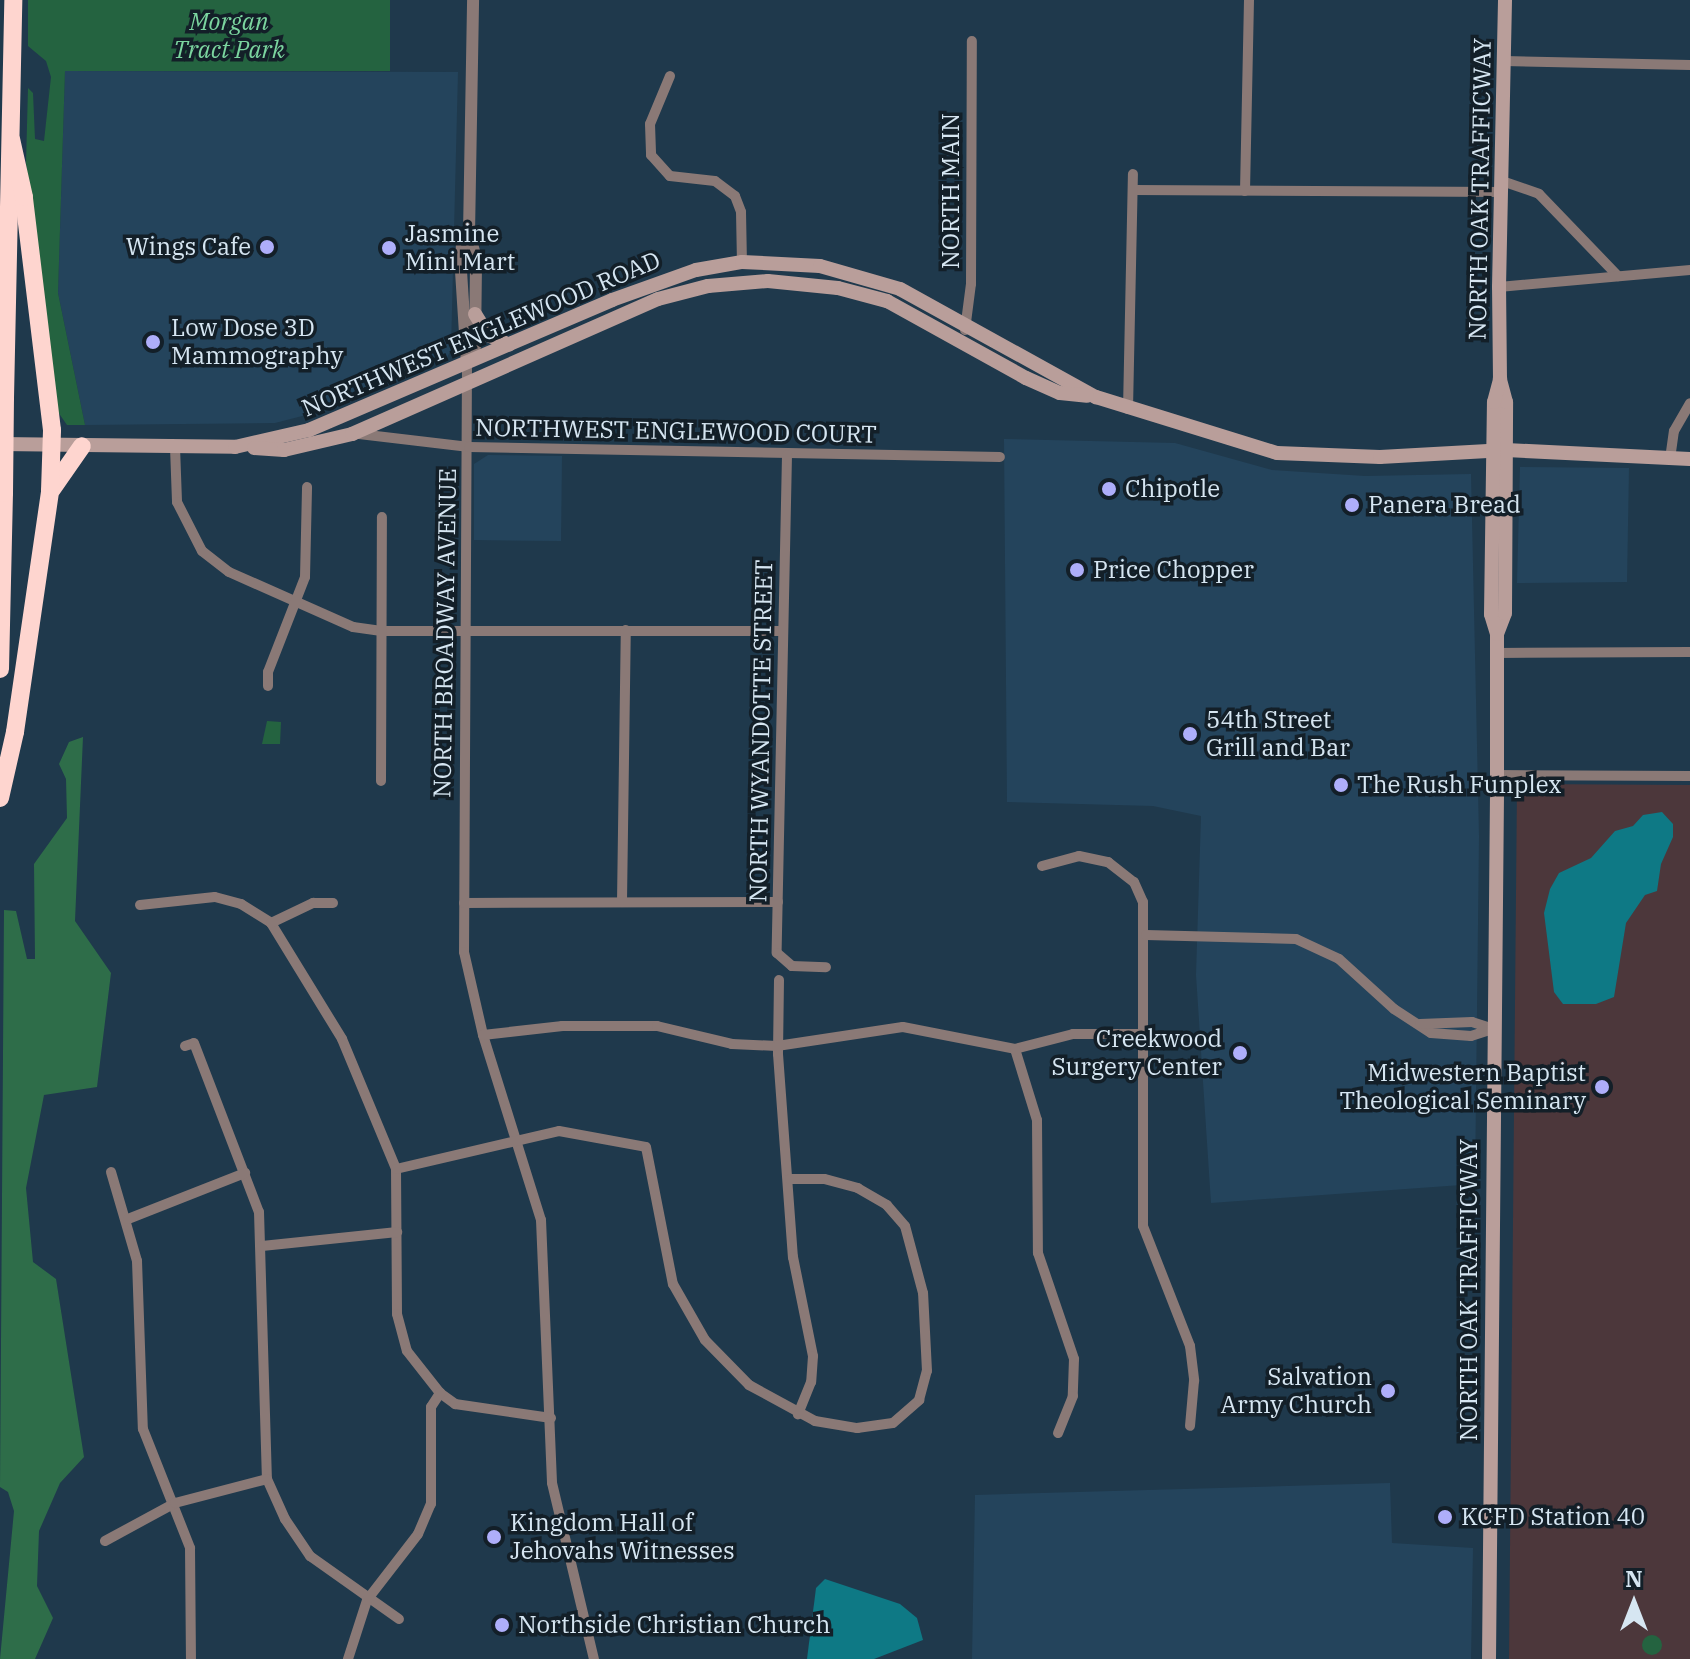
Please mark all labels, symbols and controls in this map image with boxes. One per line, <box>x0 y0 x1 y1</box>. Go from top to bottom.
park label: Morgan Tract Park <box>173 8 285 64</box>
street label: NORTH OAK TRAFFICWAY <box>1463 38 1497 340</box>
street label: NORTH MAIN <box>937 113 965 269</box>
place label: Jasmine Mini Mart <box>405 220 515 276</box>
place label: Wings Cafe <box>126 233 251 261</box>
marker: Wings Cafe <box>258 238 276 256</box>
marker: Jasmine Mini Mart <box>380 239 398 257</box>
street label: NORTHWEST ENGLEWOOD ROAD <box>298 245 664 423</box>
place label: Low Dose 3D Mammography <box>171 314 343 370</box>
marker: Low Dose 3D Mammography <box>142 331 164 353</box>
street label: NORTHWEST ENGLEWOOD COURT <box>475 413 877 449</box>
street label: NORTH BROADWAY AVENUE <box>428 468 462 798</box>
place label: Chipotle <box>1125 475 1220 503</box>
marker: Chipotle <box>1100 480 1118 498</box>
place label: Panera Bread <box>1368 491 1521 519</box>
marker: Panera Bread <box>1343 496 1361 514</box>
place label: Price Chopper <box>1093 556 1254 584</box>
street label: NORTH WYANDOTTE STREET <box>744 559 778 903</box>
marker: Price Chopper <box>1068 561 1086 579</box>
place label: 54th Street Grill and Bar <box>1206 706 1350 762</box>
marker: 54th Street Grill and Bar <box>1181 725 1199 743</box>
place label: The Rush Funplex <box>1357 771 1562 799</box>
marker: The Rush Funplex <box>1332 776 1350 794</box>
place label: Creekwood Surgery Center <box>1051 1025 1222 1081</box>
marker: Creekwood Surgery Center <box>1229 1042 1251 1064</box>
place label: Midwestern Baptist Theological Seminary <box>1339 1059 1586 1115</box>
marker: Midwestern Baptist Theological Seminary <box>1593 1078 1611 1096</box>
street label: NORTH OAK TRAFFICWAY <box>1455 1139 1483 1441</box>
place label: Salvation Army Church <box>1221 1363 1372 1419</box>
marker: Salvation Army Church <box>1379 1382 1397 1400</box>
place label: KCFD Station 40 <box>1461 1503 1645 1531</box>
marker: KCFD Station 40 <box>1436 1508 1454 1526</box>
place label: Kingdom Hall of Jehovahs Witnesses <box>510 1509 735 1565</box>
marker: Kingdom Hall of Jehovahs Witnesses <box>485 1528 503 1546</box>
north arrow <box>1594 1563 1674 1643</box>
text: N <box>1625 1564 1643 1593</box>
place label: Northside Christian Church <box>518 1611 830 1639</box>
marker: Northside Christian Church <box>493 1616 511 1634</box>

